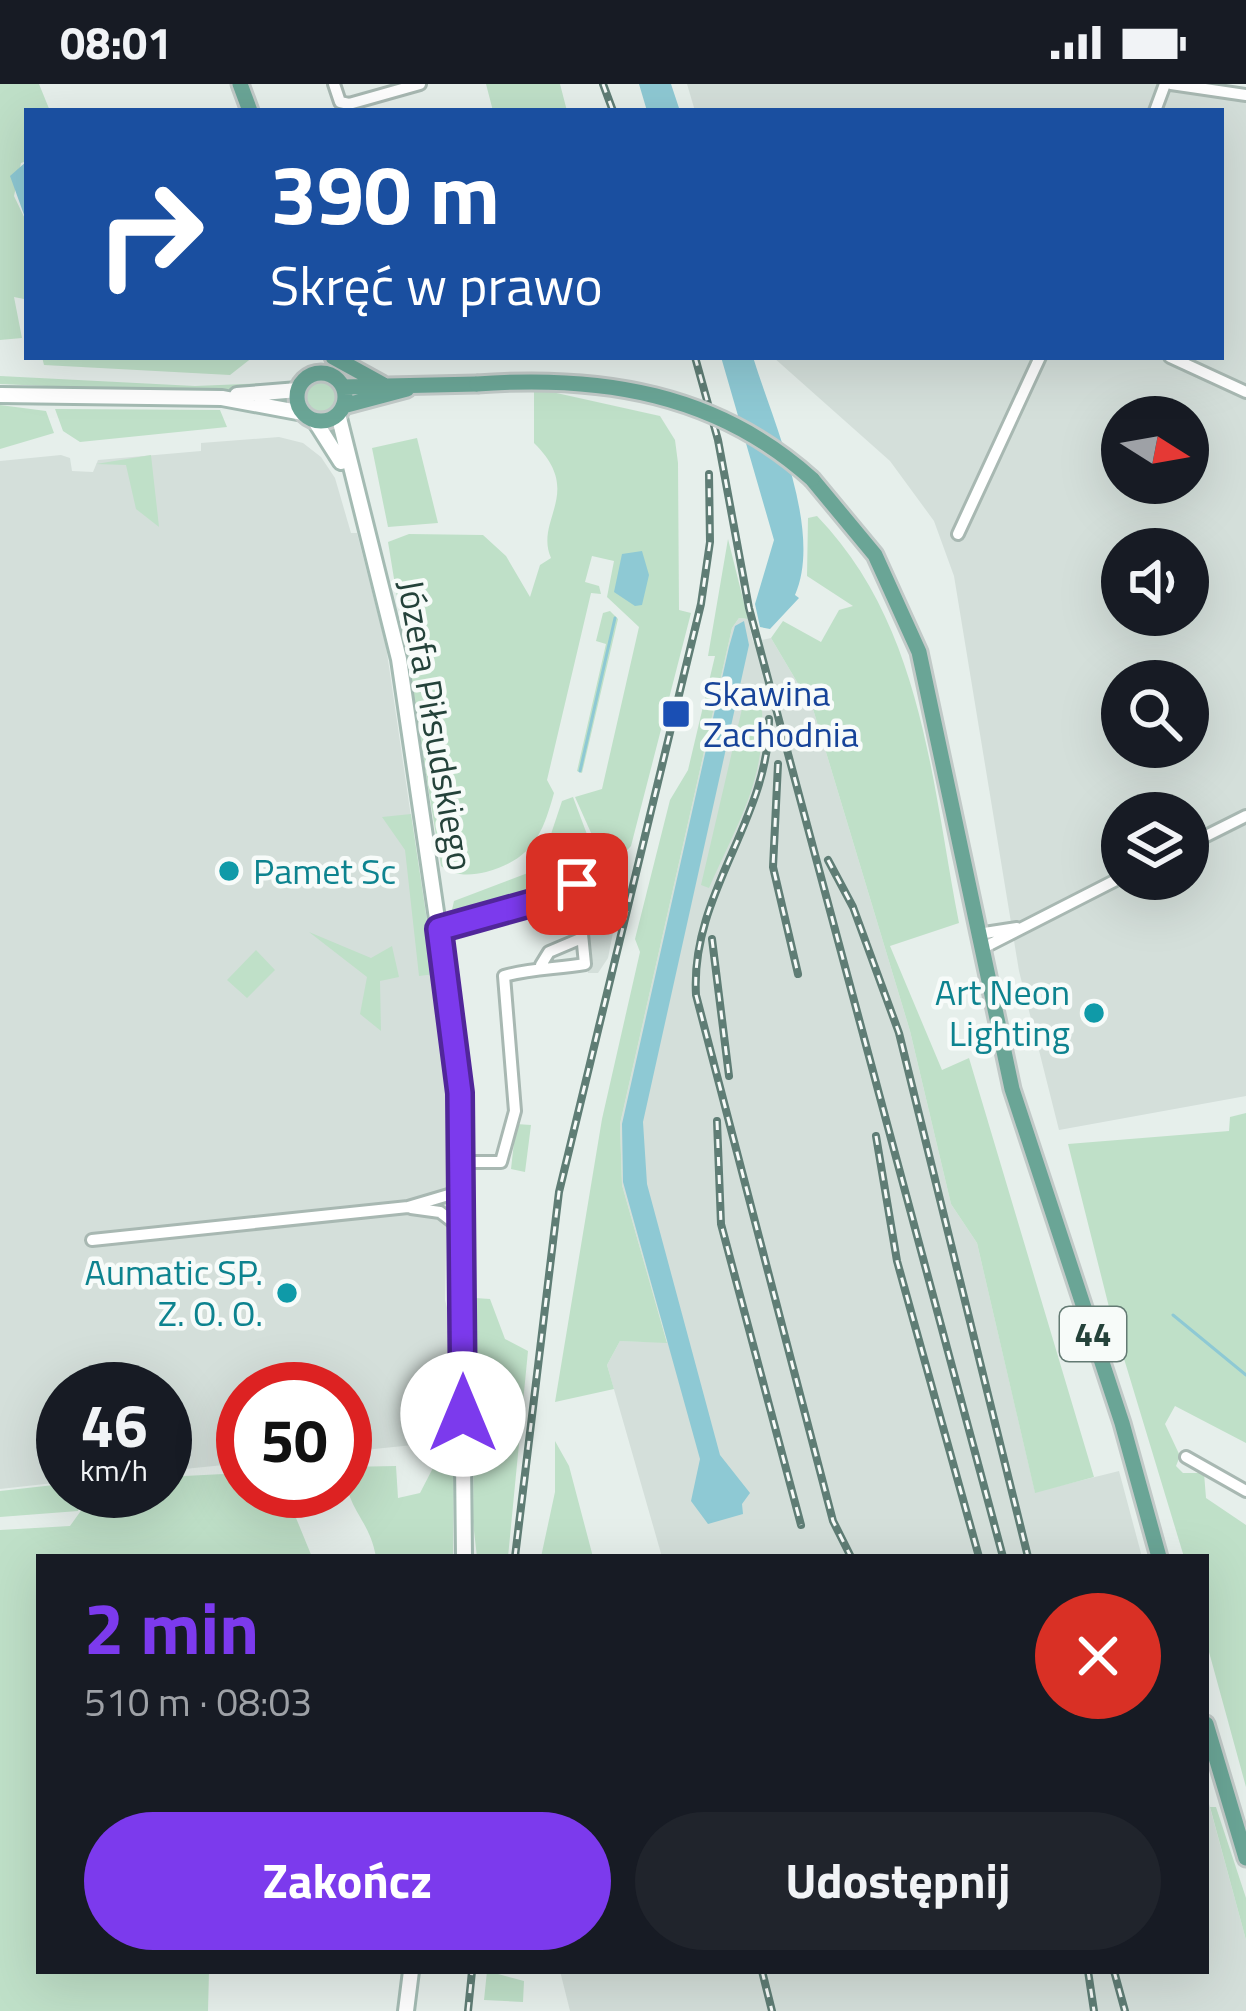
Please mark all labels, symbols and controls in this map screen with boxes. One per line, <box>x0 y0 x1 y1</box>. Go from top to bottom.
text: 08:01 <box>60 8 172 76</box>
text: 390 m <box>270 129 500 257</box>
icon: right <box>72 156 228 312</box>
text: Skręć w prawo <box>270 244 603 326</box>
north arrow <box>1101 396 1209 504</box>
map controls <box>1101 396 1209 900</box>
button: sound <box>1101 528 1209 636</box>
street label: Józefa Piłsudskiego <box>384 575 489 875</box>
button: search <box>1101 660 1209 768</box>
place label: Skawina Zachodnia <box>703 665 859 761</box>
marker: Skawina Zachodnia <box>660 698 692 730</box>
button: layers <box>1101 792 1209 900</box>
pin <box>526 833 628 935</box>
place label: Pamet Sc <box>253 843 396 898</box>
icon: arrive <box>544 851 610 917</box>
marker: Pamet Sc <box>216 858 242 884</box>
place label: Art Neon Lighting <box>935 964 1070 1060</box>
marker: Art Neon Lighting <box>1081 1000 1107 1026</box>
place label: Aumatic SP. Z. O. O. <box>84 1244 263 1340</box>
marker: Aumatic SP. Z. O. O. <box>274 1280 300 1306</box>
road number: 44 <box>1060 1307 1126 1361</box>
position arrow <box>400 1351 526 1477</box>
speed limit sign: 50 <box>216 1362 372 1518</box>
text: 46 <box>80 1379 148 1470</box>
text: km/h <box>80 1447 148 1493</box>
text: 2 min <box>84 1572 259 1682</box>
button: close <box>1035 1593 1161 1719</box>
text: 510 m · 08:03 <box>84 1672 312 1731</box>
button: Zakończ <box>84 1812 611 1950</box>
button: Udostępnij <box>635 1812 1161 1950</box>

